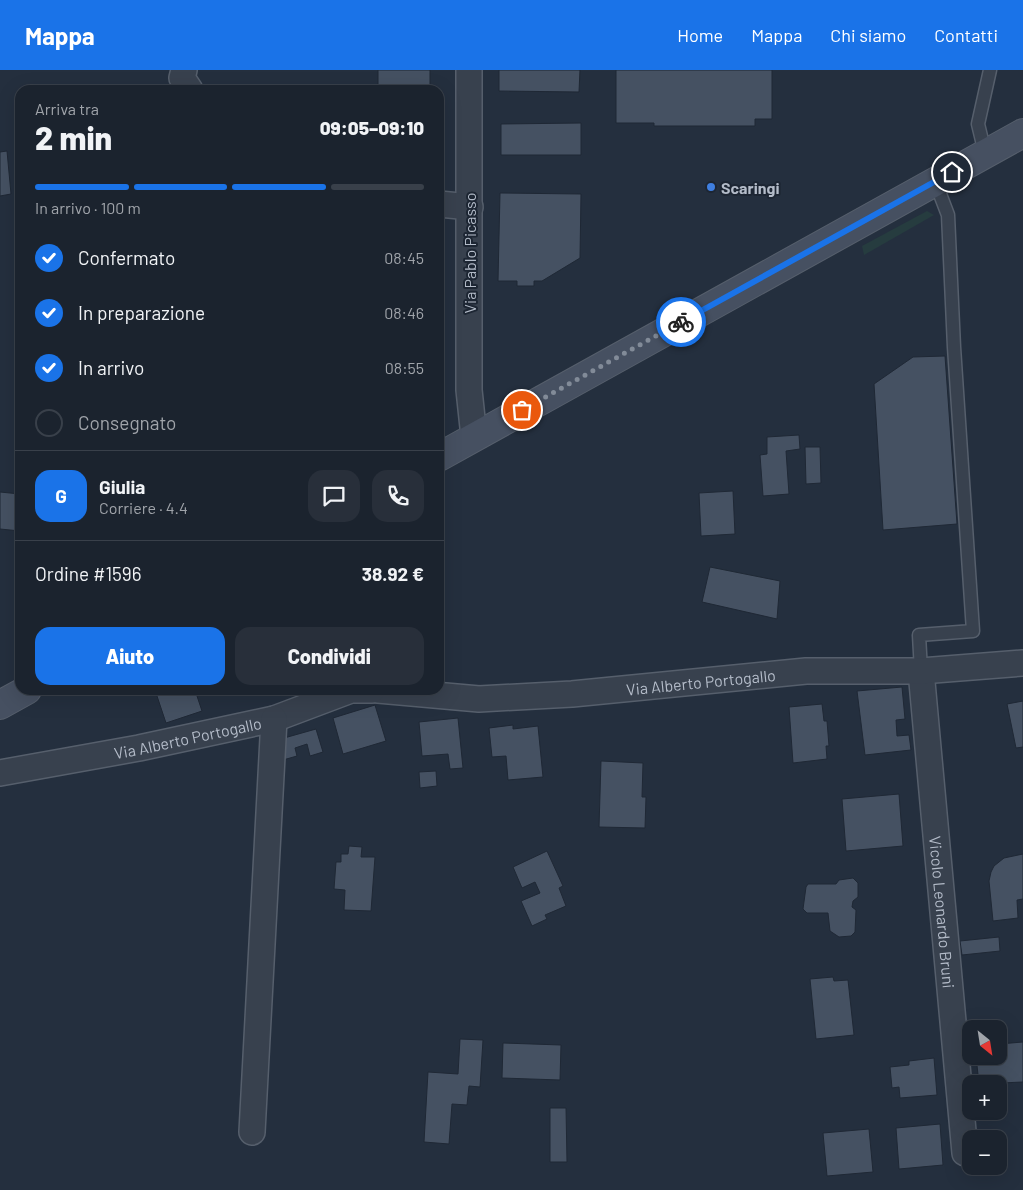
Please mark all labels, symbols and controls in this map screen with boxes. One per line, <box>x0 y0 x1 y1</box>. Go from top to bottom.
text: Mappa <box>25 21 95 50</box>
text: Home <box>677 24 723 46</box>
text: Mappa <box>751 24 802 46</box>
text: Chi siamo <box>830 24 906 46</box>
text: Contatti <box>934 24 998 46</box>
text: Arriva tra <box>35 99 99 118</box>
text: 09:05–09:10 <box>320 116 424 139</box>
text: 2 min <box>35 118 112 156</box>
pin <box>931 151 973 193</box>
icon: home <box>938 158 966 186</box>
place label: Scaringi <box>721 178 780 197</box>
marker: Scaringi <box>705 181 717 193</box>
street label: Via Pablo Picasso <box>460 193 479 313</box>
text: In arrivo · 100 m <box>35 198 141 217</box>
icon: check <box>35 244 63 272</box>
text: Confermato <box>78 246 175 269</box>
text: 08:45 <box>384 248 424 267</box>
courier <box>656 297 706 347</box>
icon: check <box>35 299 63 327</box>
text: In preparazione <box>78 301 205 324</box>
text: 08:46 <box>384 303 424 322</box>
icon: bike <box>667 308 695 336</box>
icon: check <box>35 354 63 382</box>
text: In arrivo <box>78 356 144 379</box>
text: 08:55 <box>385 358 424 377</box>
pin <box>501 389 543 431</box>
icon: bag <box>508 396 536 424</box>
text: Consegnato <box>78 411 176 434</box>
button: chat <box>308 470 360 522</box>
button: phone <box>372 470 424 522</box>
text: Giulia <box>99 475 145 498</box>
text: G <box>55 484 67 507</box>
text: Corriere · 4.4 <box>99 498 188 517</box>
text: Ordine #1596 <box>35 562 142 585</box>
text: 38.92 € <box>362 562 424 585</box>
button: Aiuto <box>35 627 225 685</box>
button: Condividi <box>235 627 424 685</box>
street label: Via Alberto Portogallo <box>625 665 777 698</box>
street label: Via Alberto Portogallo <box>112 712 263 762</box>
street label: Vicolo Leonardo Bruni <box>927 835 959 989</box>
north arrow <box>962 1020 1008 1065</box>
map controls <box>962 1020 1007 1175</box>
button: + <box>962 1075 1007 1120</box>
button: − <box>962 1130 1007 1175</box>

